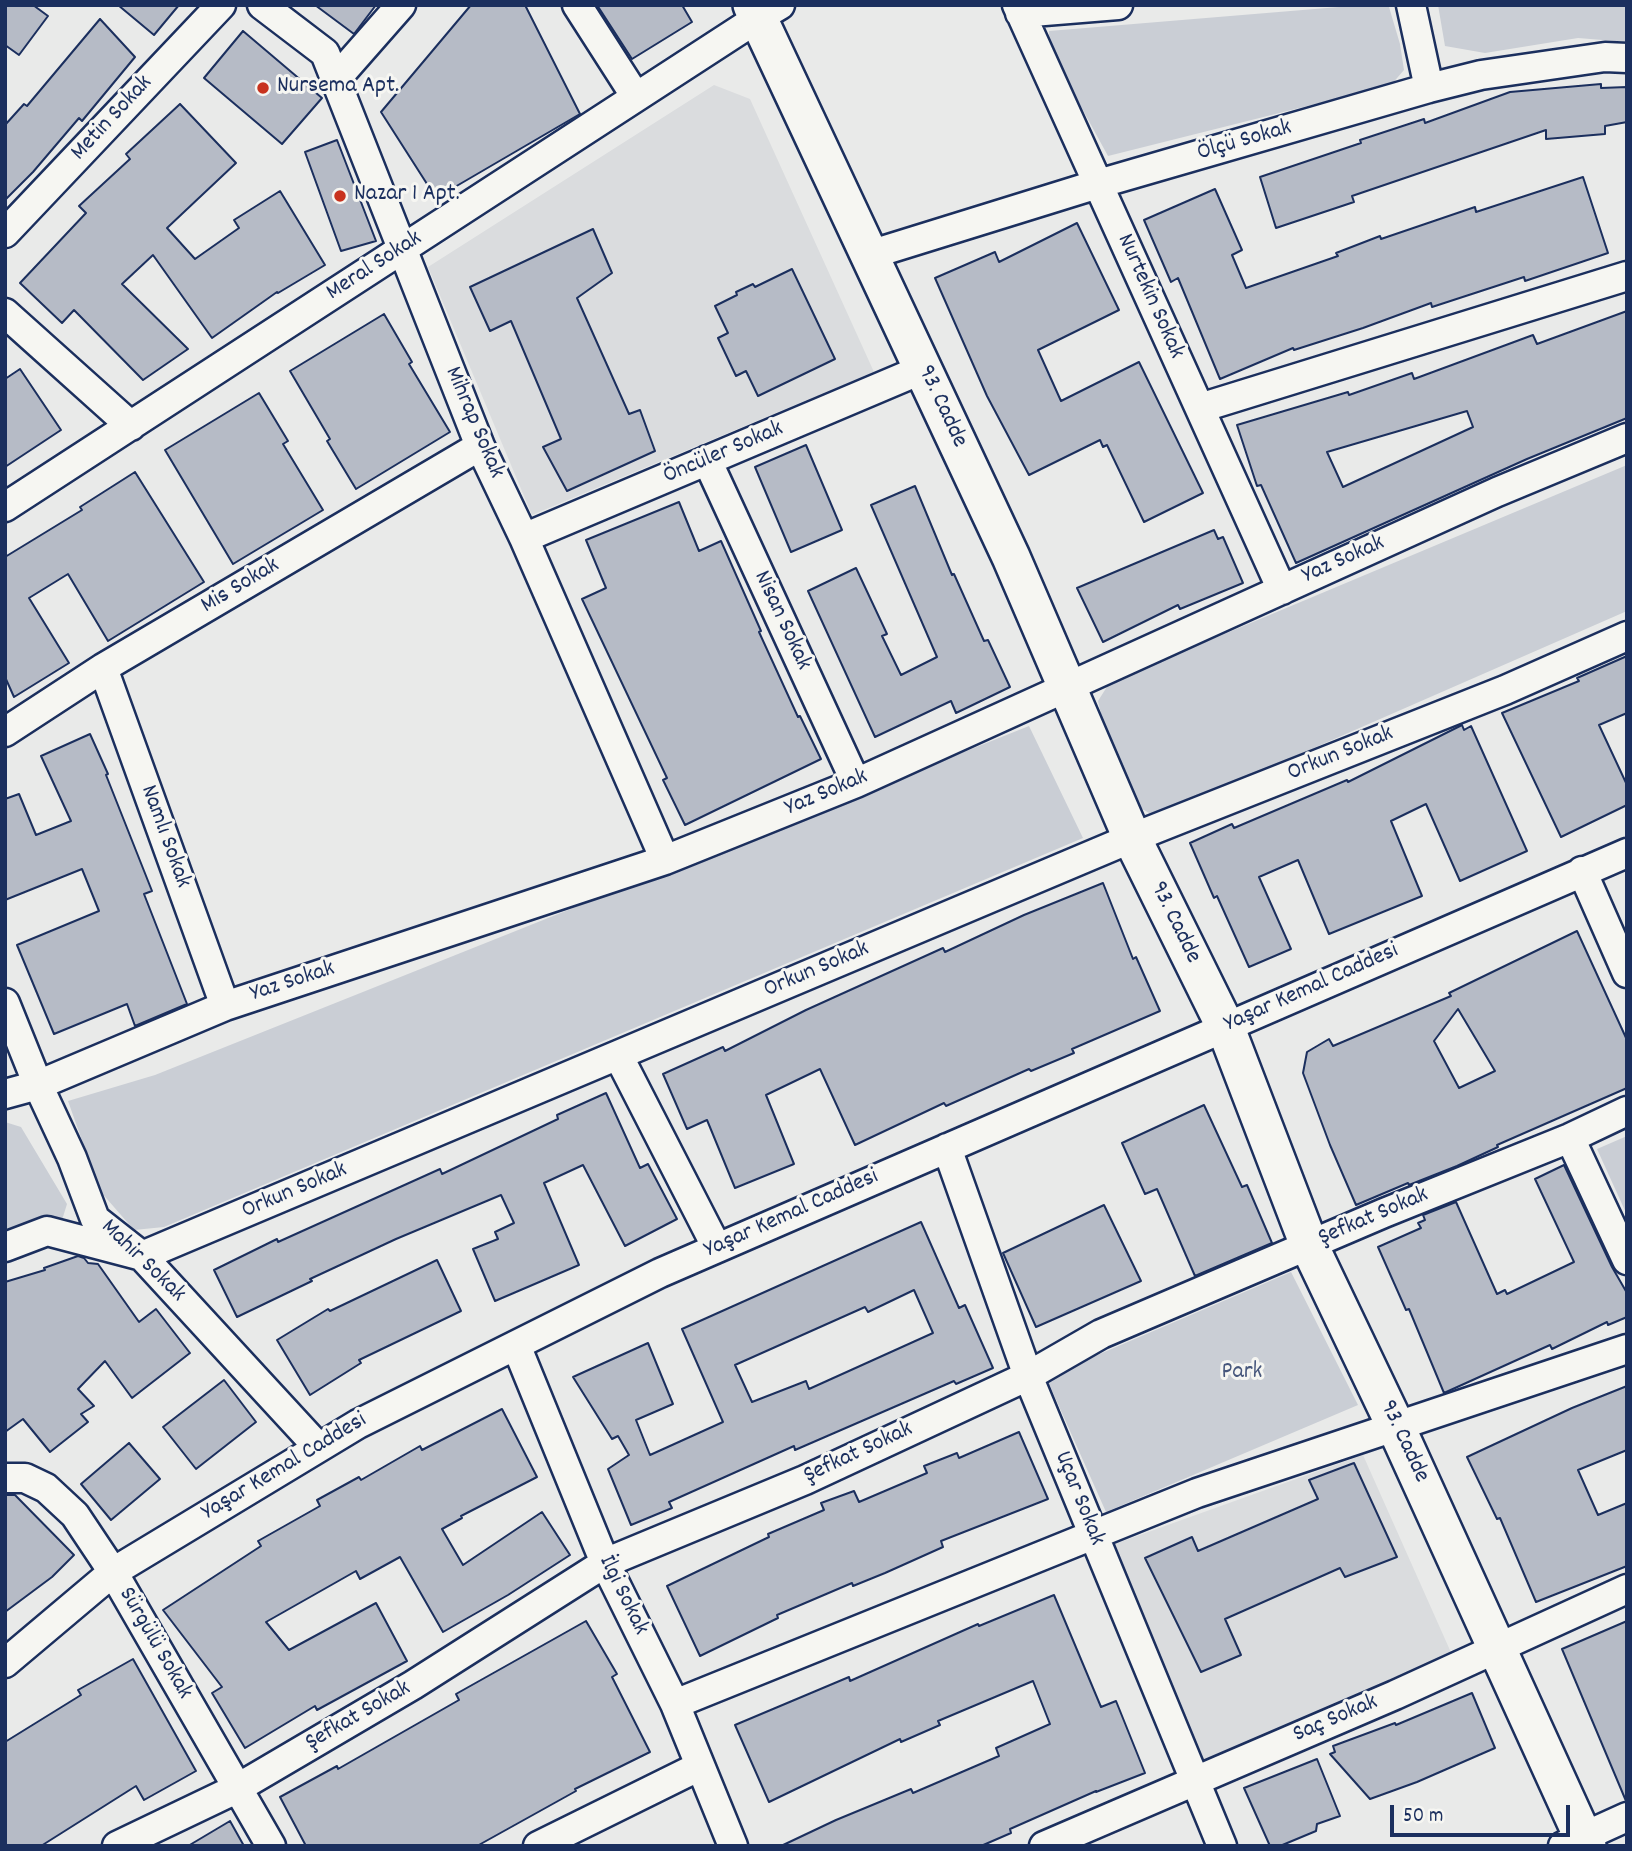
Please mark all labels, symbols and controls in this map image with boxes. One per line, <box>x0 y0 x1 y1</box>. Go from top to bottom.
street label: Metin Sokak <box>66 70 160 168</box>
place label: Nursema Apt. <box>277 74 399 102</box>
marker: Nursema Apt. <box>255 80 271 96</box>
street label: Ölçü Sokak <box>1195 115 1295 169</box>
place label: Nazar 1 Apt. <box>354 182 460 210</box>
marker: Nazar 1 Apt. <box>332 188 348 204</box>
street label: Meral Sokak <box>322 225 428 309</box>
street label: Nurtekin Sokak <box>1109 230 1189 364</box>
street label: 93. Cadde <box>909 361 973 453</box>
street label: Mihrap Sokak <box>437 363 509 483</box>
street label: Öncüler Sokak <box>660 416 788 492</box>
street label: Yaz Sokak <box>1298 530 1390 592</box>
street label: Mis Sokak <box>197 552 285 622</box>
street label: Nisan Sokak <box>745 567 817 675</box>
street label: Orkun Sokak <box>1284 721 1398 789</box>
street label: Yaz Sokak <box>781 764 873 824</box>
street label: Namlı Sokak <box>132 782 196 892</box>
street label: 93. Cadde <box>1142 877 1206 969</box>
street label: Orkun Sokak <box>760 936 874 1006</box>
street label: Yaşar Kemal Caddesi <box>1221 938 1403 1040</box>
street label: Yaz Sokak <box>247 956 339 1010</box>
street label: Orkun Sokak <box>238 1157 352 1227</box>
street label: Yaşar Kemal Caddesi <box>701 1164 883 1266</box>
street label: Şefkat Sokak <box>1315 1182 1433 1254</box>
street label: Mahir Sokak <box>93 1214 191 1310</box>
park label: Park <box>1222 1360 1262 1388</box>
street label: 93. Cadde <box>1371 1396 1435 1488</box>
street label: Yaşar Kemal Caddesi <box>197 1407 373 1529</box>
street label: Şefkat Sokak <box>800 1416 918 1492</box>
street label: Uçar Sokak <box>1046 1448 1110 1550</box>
street label: İlgi Sokak <box>590 1551 654 1641</box>
street label: Sürgülü Sokak <box>110 1583 198 1705</box>
street label: Şefkat Sokak <box>301 1675 417 1759</box>
street label: Saç Sokak <box>1289 1689 1383 1751</box>
scale bar <box>1394 1792 1574 1836</box>
text: 50 m <box>1403 1802 1443 1832</box>

